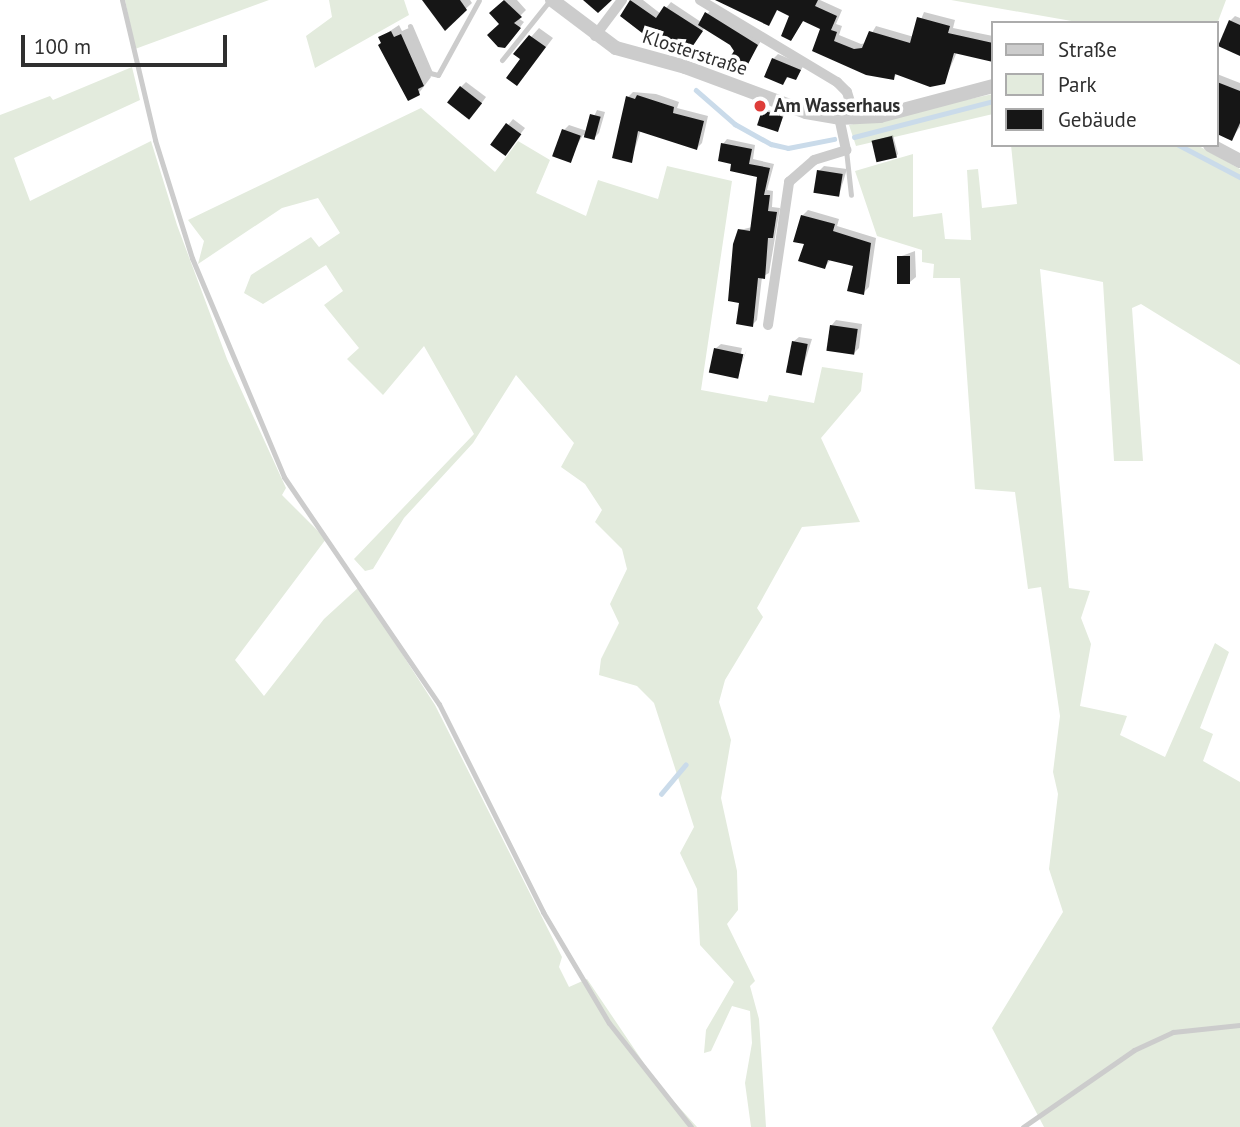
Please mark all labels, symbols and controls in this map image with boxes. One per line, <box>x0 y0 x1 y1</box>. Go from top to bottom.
scale bar <box>24 21 231 65</box>
legend <box>992 21 1219 147</box>
street label: Klosterstraße <box>640 25 750 81</box>
text: 100 m <box>34 33 91 60</box>
text: Straße <box>1058 36 1117 63</box>
text: Park <box>1058 71 1097 98</box>
place label: Am Wasserhaus <box>774 95 901 117</box>
marker: Am Wasserhaus <box>752 98 768 114</box>
text: Gebäude <box>1058 106 1137 133</box>

